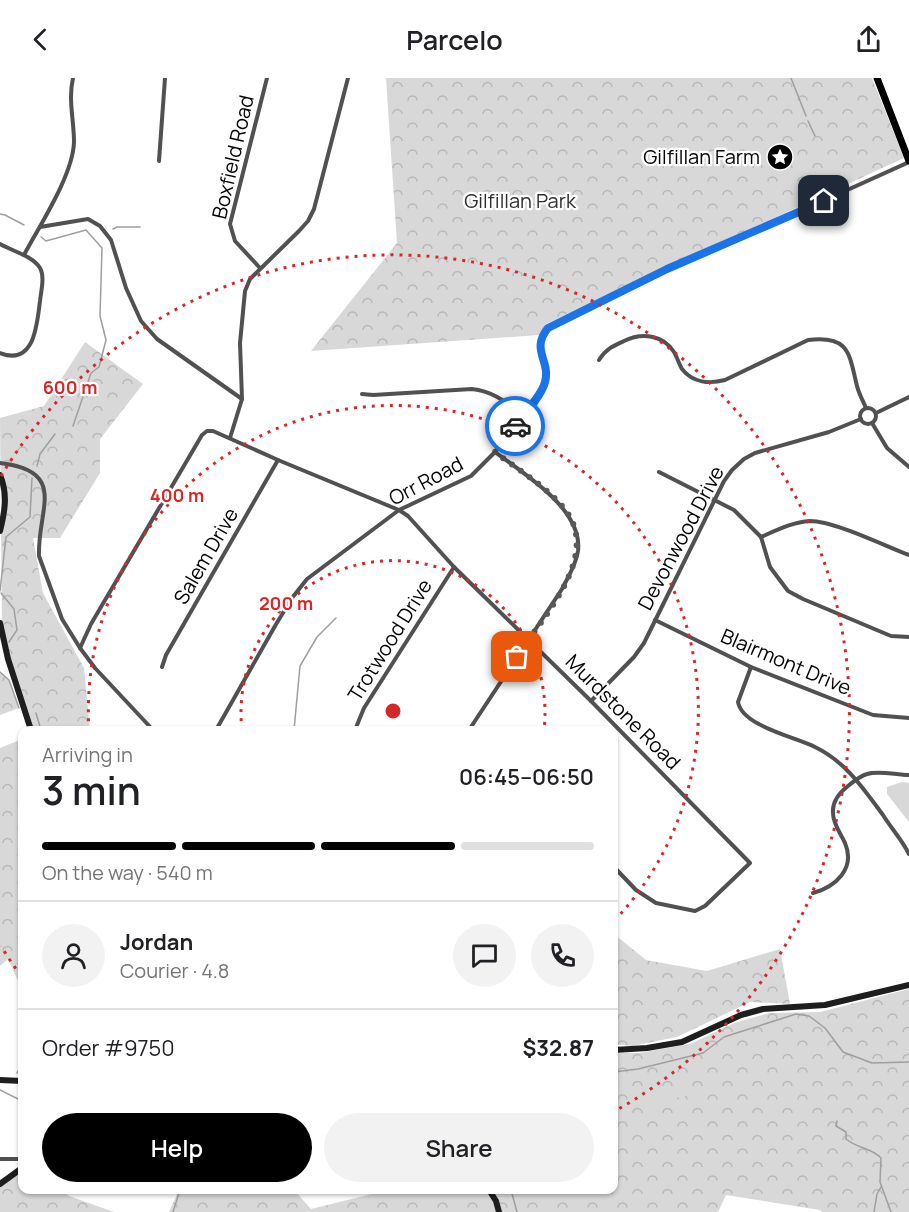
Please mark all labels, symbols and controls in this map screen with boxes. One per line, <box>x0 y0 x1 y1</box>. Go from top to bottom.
text: Parcelo <box>406 21 503 58</box>
icon: back <box>24 23 57 56</box>
icon: share <box>852 23 885 56</box>
street label: Boxfield Road <box>205 92 260 221</box>
place icon: Gilfillan Farm <box>765 142 795 172</box>
place label: Gilfillan Farm <box>643 143 760 170</box>
pin <box>798 175 849 226</box>
icon: home <box>807 184 840 217</box>
park label: Gilfillan Park <box>464 187 577 214</box>
text: 600 m <box>43 375 97 399</box>
courier <box>485 396 545 456</box>
icon: car <box>499 410 532 443</box>
street label: Orr Road <box>384 450 468 511</box>
street label: Devonwood Drive <box>631 461 730 614</box>
text: 400 m <box>150 483 204 507</box>
street label: Salem Drive <box>167 503 244 609</box>
street label: Trotwood Drive <box>341 574 438 706</box>
text: 200 m <box>259 591 313 615</box>
street label: Blairmont Drive <box>717 622 856 701</box>
pin <box>491 631 542 682</box>
icon: bag <box>500 640 533 673</box>
street label: Murdstone Road <box>560 648 687 775</box>
centre of rings <box>383 701 403 721</box>
text: Arriving in <box>42 741 133 768</box>
text: 06:45–06:50 <box>459 762 594 792</box>
text: 3 min <box>42 763 141 817</box>
text: On the way · 540 m <box>42 859 213 886</box>
button: person <box>42 924 105 987</box>
button: chat <box>453 924 516 987</box>
button: phone <box>531 924 594 987</box>
text: Jordan <box>120 927 193 957</box>
text: Courier · 4.8 <box>120 957 229 984</box>
text: Order #9750 <box>42 1033 175 1063</box>
text: $32.87 <box>522 1033 594 1063</box>
button: Help <box>42 1113 312 1182</box>
button: Share <box>324 1113 594 1182</box>

